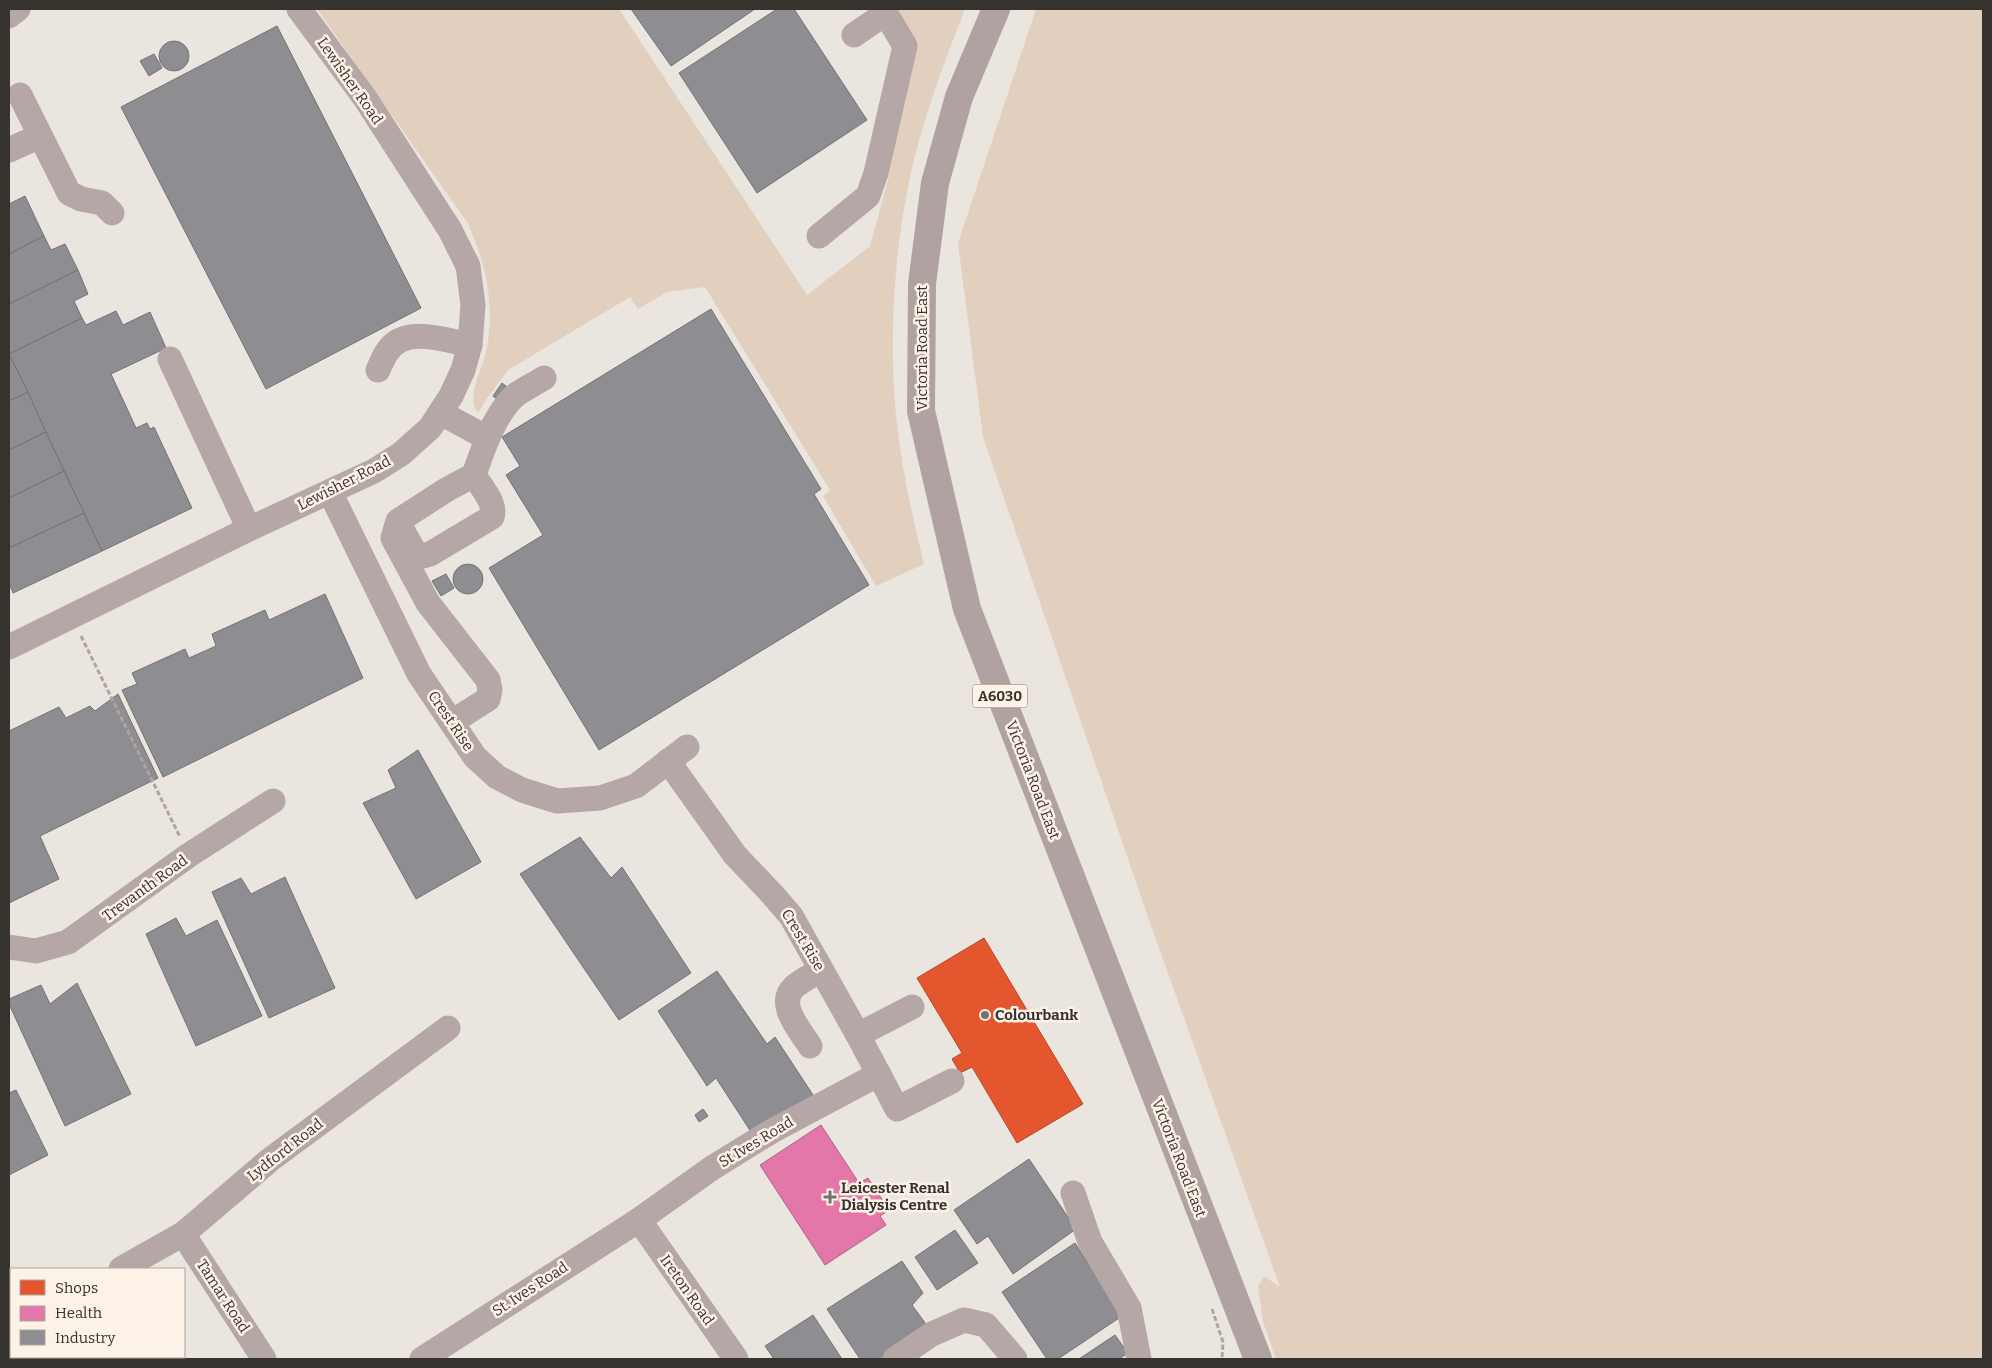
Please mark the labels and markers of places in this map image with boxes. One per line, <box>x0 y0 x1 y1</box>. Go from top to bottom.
place label: Colourbank <box>995 1006 1078 1024</box>
marker: Colourbank <box>979 1009 991 1021</box>
place label: Leicester Renal Dialysis Centre <box>841 1179 950 1214</box>
marker: Leicester Renal Dialysis Centre <box>823 1190 837 1204</box>

